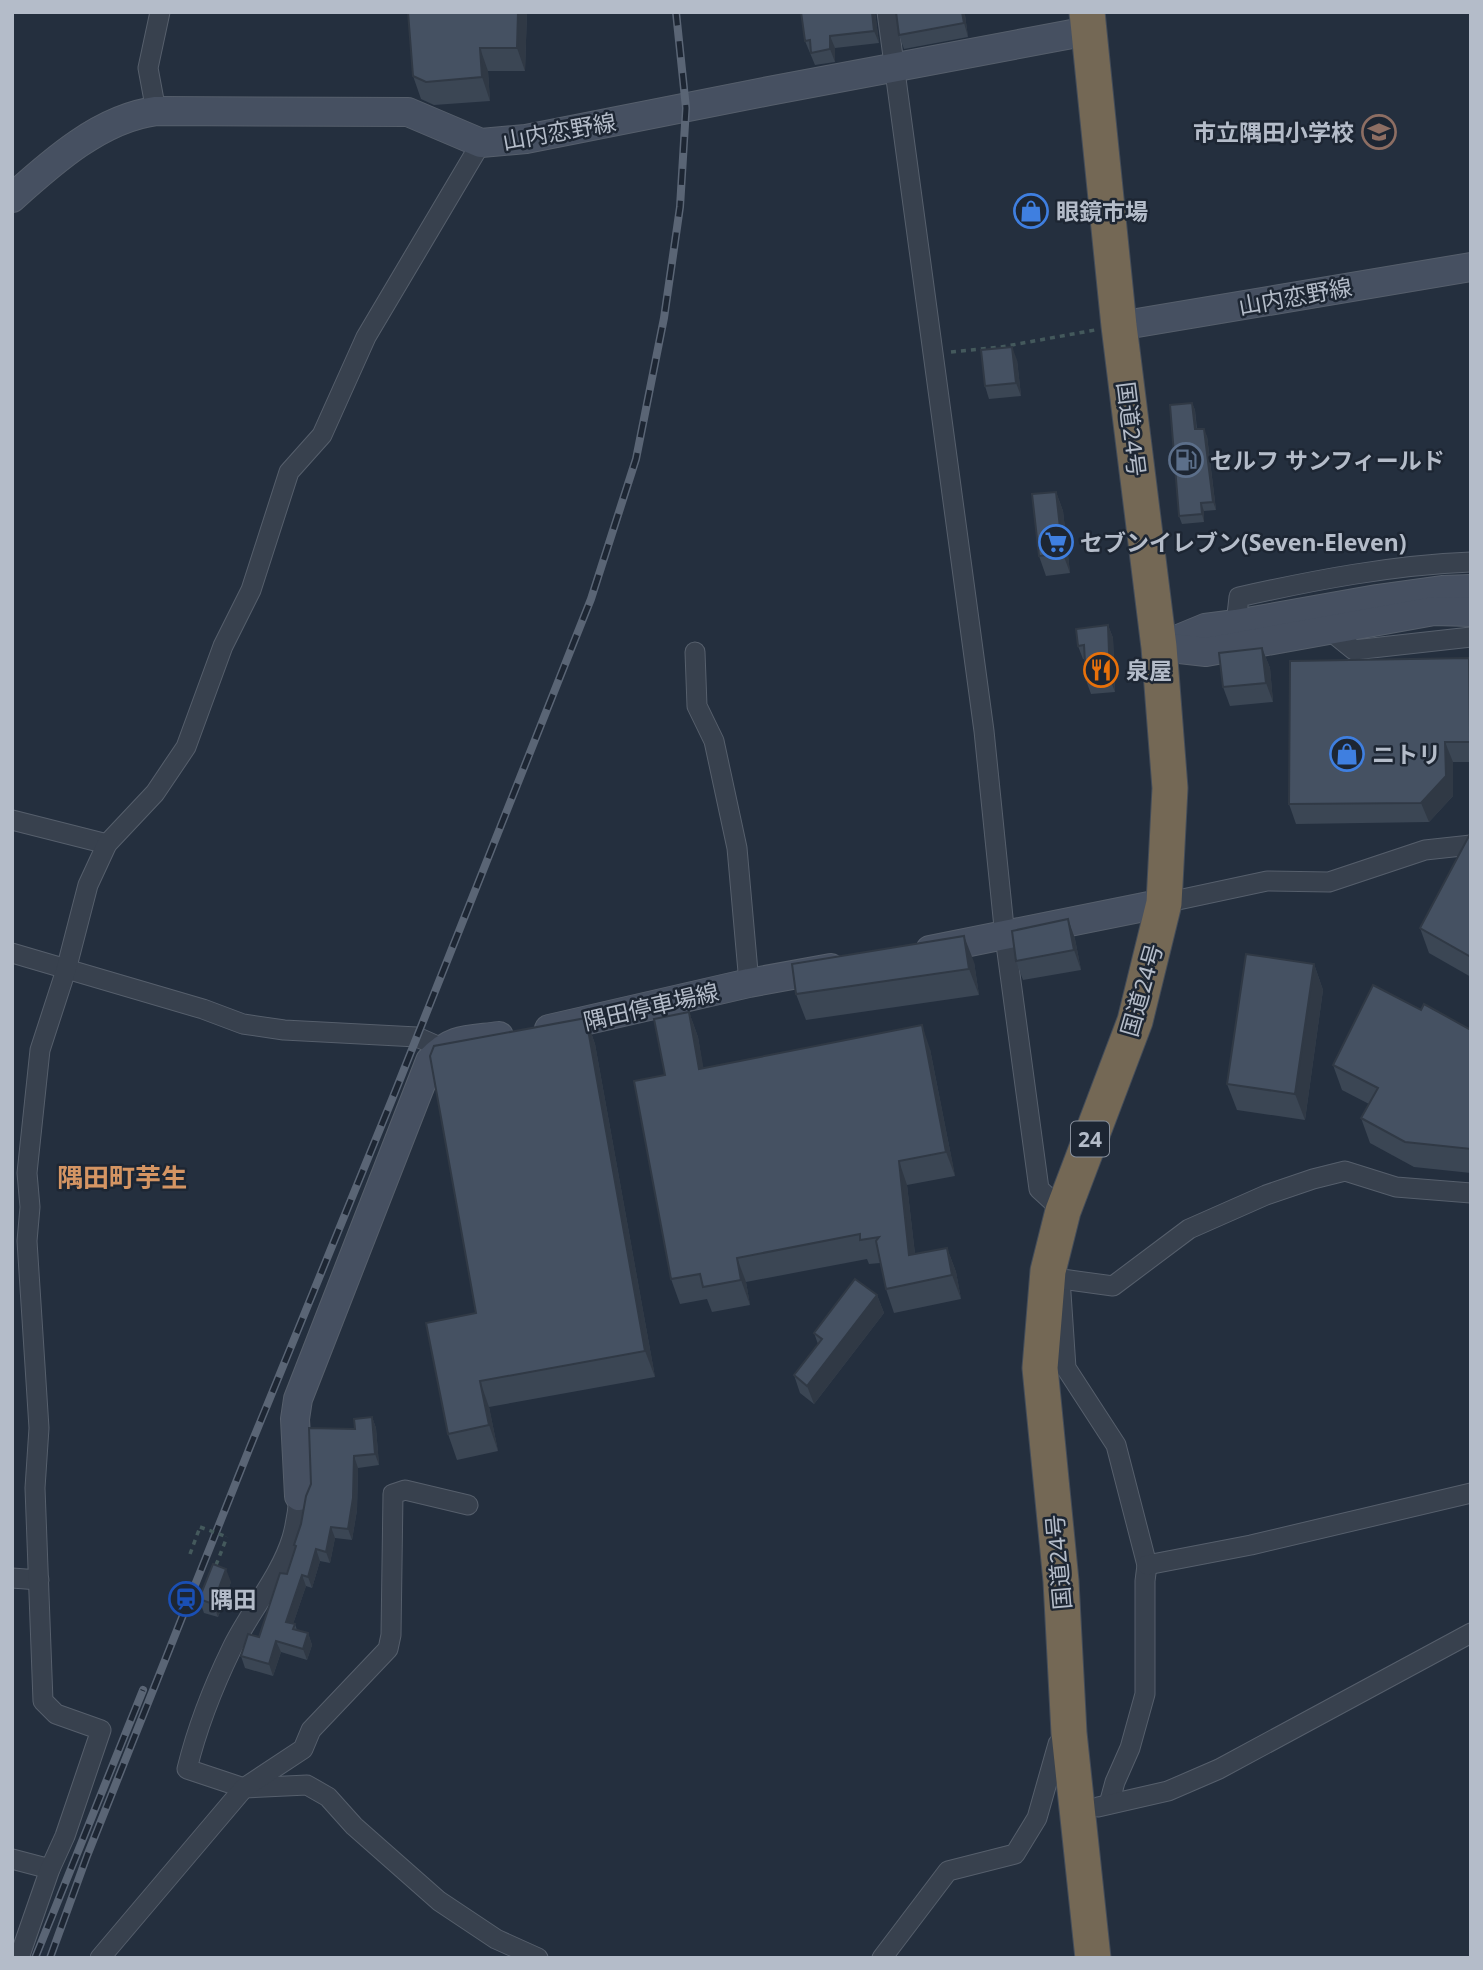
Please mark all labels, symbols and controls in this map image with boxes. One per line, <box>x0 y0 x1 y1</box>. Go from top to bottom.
street label: 山内恋野線 <box>500 105 618 157</box>
school or university icon: 市立隅田小学校 <box>1360 113 1398 151</box>
place label: 市立隅田小学校 <box>1193 116 1354 148</box>
shop icon: 眼鏡市場 <box>1012 192 1050 230</box>
place label: 眼鏡市場 <box>1056 195 1148 227</box>
street label: 山内恋野線 <box>1236 270 1354 322</box>
street label: 国道24号 <box>1110 380 1154 478</box>
fuel station icon: セルフ サンフィールド <box>1167 441 1205 479</box>
place label: セルフ サンフィールド <box>1210 444 1445 476</box>
supermarket icon: セブンイレブン(Seven-Eleven) <box>1037 523 1075 561</box>
place label: セブンイレブン(Seven-Eleven) <box>1080 526 1407 558</box>
restaurant icon: 泉屋 <box>1082 651 1120 689</box>
place label: 泉屋 <box>1126 654 1172 686</box>
shop icon: ニトリ <box>1328 735 1366 773</box>
place label: ニトリ <box>1372 738 1441 770</box>
street label: 国道24号 <box>1112 940 1170 1040</box>
street label: 隅田停車場線 <box>580 975 722 1037</box>
road number: 24 <box>1071 1122 1109 1156</box>
district label: 隅田町芋生 <box>57 1159 187 1195</box>
street label: 国道24号 <box>1038 1513 1078 1611</box>
station icon: 隅田 <box>167 1580 205 1618</box>
place label: 隅田 <box>210 1583 256 1615</box>

